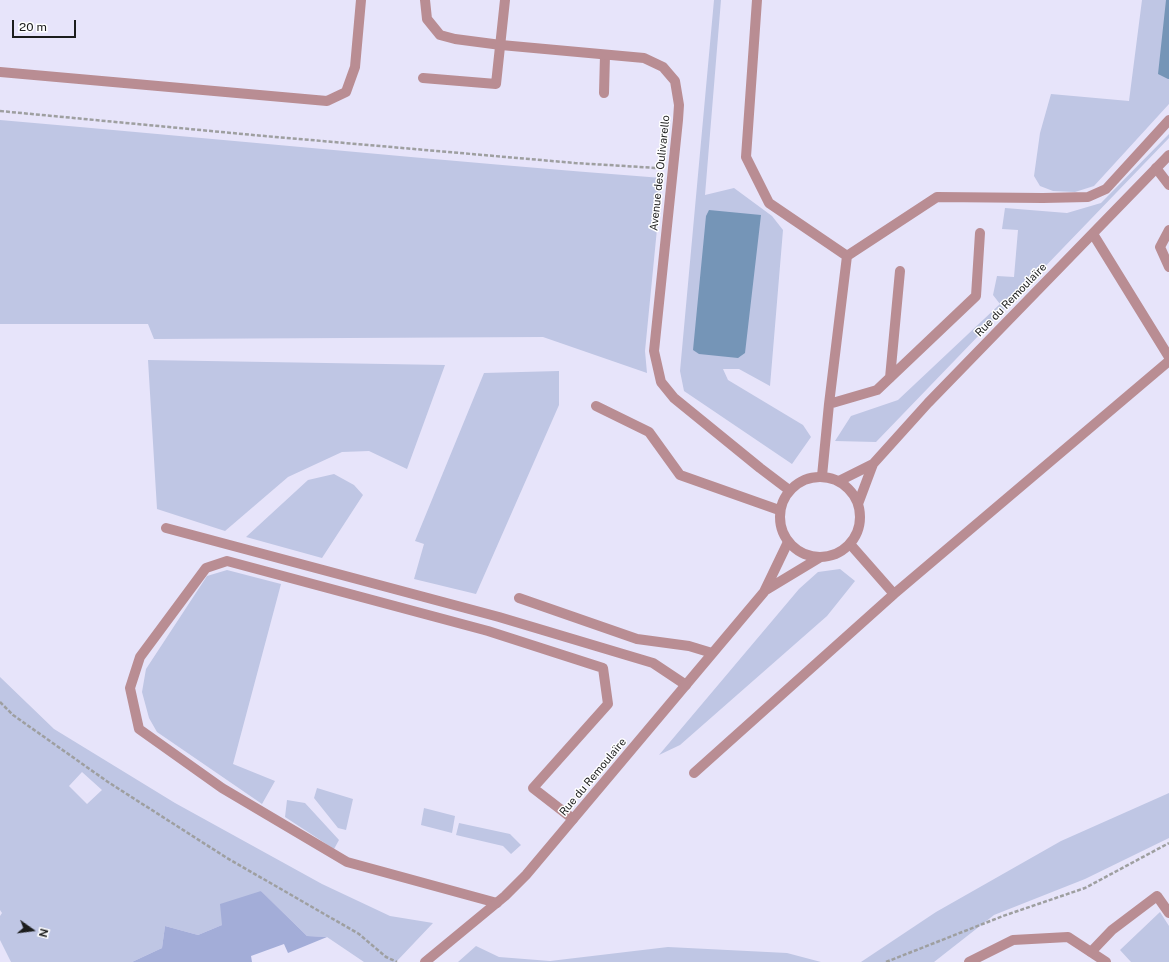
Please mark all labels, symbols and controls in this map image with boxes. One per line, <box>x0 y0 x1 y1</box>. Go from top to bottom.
scale bar <box>14 12 78 38</box>
text: 20 m <box>19 20 47 34</box>
street label: Avenue des Oulivarello <box>647 114 673 232</box>
street label: Rue du Remoulaïre <box>973 260 1049 340</box>
street label: Rue du Remoulaïre <box>557 736 629 818</box>
north arrow <box>12 910 52 950</box>
text: N <box>37 927 51 939</box>

